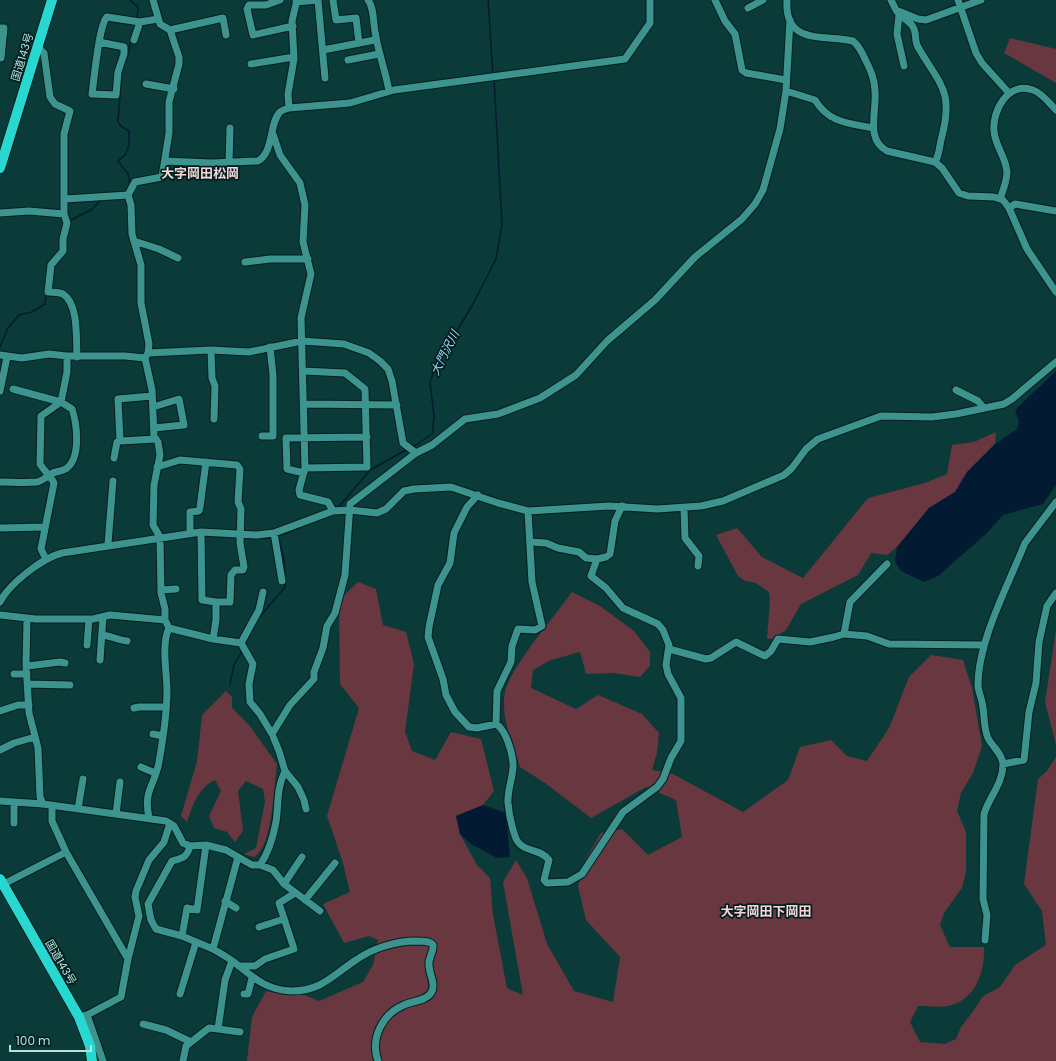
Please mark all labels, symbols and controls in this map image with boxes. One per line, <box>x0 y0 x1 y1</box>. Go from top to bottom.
street label: 国道143号 <box>7 31 37 83</box>
district label: 大字岡田松岡 <box>161 164 239 183</box>
water label: 大門沢川 <box>426 326 464 378</box>
district label: 大字岡田下岡田 <box>720 902 812 921</box>
street label: 国道143号 <box>42 936 80 988</box>
scale bar <box>10 1027 91 1053</box>
text: 100 m <box>16 1032 50 1049</box>

